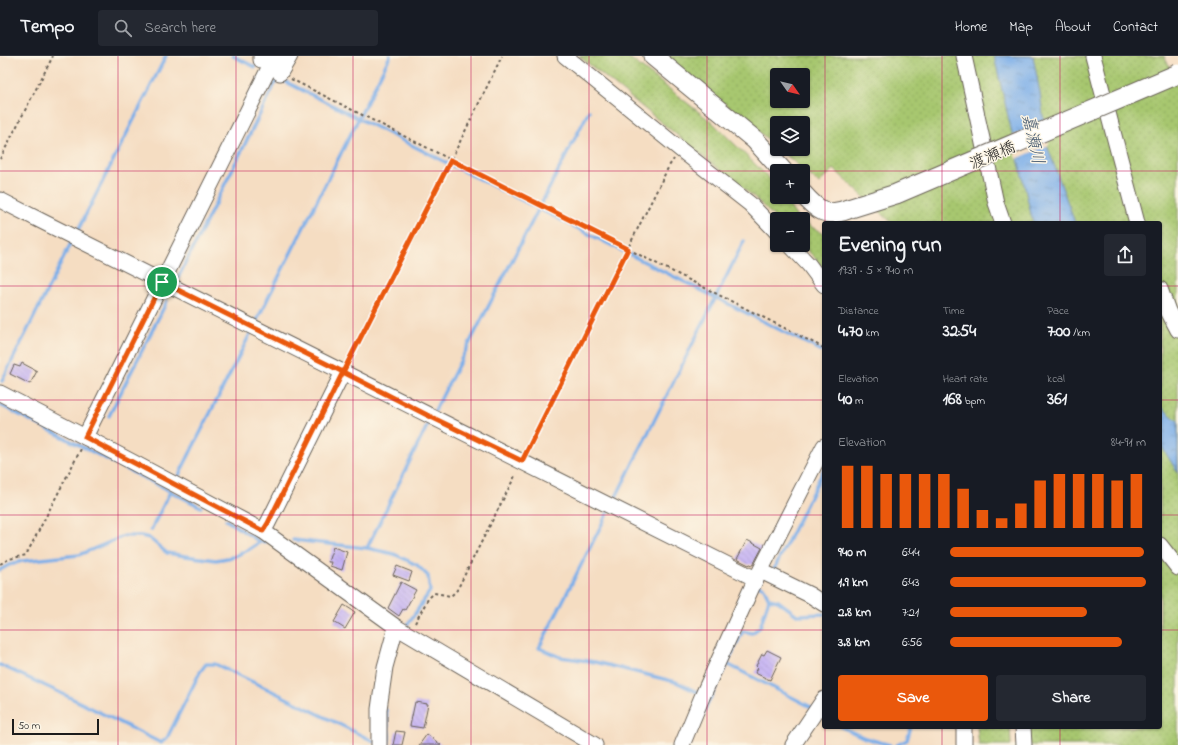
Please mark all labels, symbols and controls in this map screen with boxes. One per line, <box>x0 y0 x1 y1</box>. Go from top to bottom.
search box <box>98 10 378 46</box>
text: Tempo <box>20 14 74 41</box>
icon: search <box>112 17 134 39</box>
text: Search here <box>144 17 216 39</box>
text: Home <box>955 17 987 38</box>
text: Map <box>1009 17 1033 38</box>
text: About <box>1055 17 1091 38</box>
text: Contact <box>1113 17 1158 38</box>
north arrow <box>770 68 810 108</box>
map controls <box>770 68 810 252</box>
water label: 嘉瀬川 <box>1015 112 1050 167</box>
button: layers <box>770 116 810 156</box>
street label: 渡瀬橋 <box>966 135 1020 176</box>
button: + <box>770 164 810 204</box>
button: − <box>770 212 810 252</box>
text: Evening run <box>838 230 942 262</box>
button: share <box>1104 234 1146 276</box>
text: 19:39 · 5 × 940 m <box>838 261 913 280</box>
pin <box>145 265 179 299</box>
icon: arrive <box>151 271 173 293</box>
text: Distance <box>838 303 879 319</box>
text: Time <box>943 303 964 319</box>
text: Pace <box>1047 303 1069 319</box>
text: 4.70 <box>838 319 863 344</box>
text: 32:54 <box>943 319 976 344</box>
text: 7:00 <box>1047 319 1070 344</box>
text: km <box>863 325 879 341</box>
text: /km <box>1070 325 1090 341</box>
text: Elevation <box>838 371 878 387</box>
text: Heart rate <box>943 371 988 387</box>
text: kcal <box>1047 371 1065 387</box>
text: 40 <box>838 387 852 412</box>
text: 168 <box>943 387 962 412</box>
text: 361 <box>1047 387 1067 412</box>
text: m <box>852 393 864 409</box>
text: bpm <box>962 393 985 409</box>
text: Elevation <box>838 433 886 452</box>
text: 84–91 m <box>1111 433 1146 452</box>
text: 940 m <box>838 543 866 562</box>
text: 6:44 <box>902 543 920 562</box>
text: 1.9 km <box>838 573 868 592</box>
text: 6:43 <box>902 573 920 592</box>
text: 2.8 km <box>838 603 871 622</box>
text: 7:21 <box>902 603 919 622</box>
text: 3.8 km <box>838 633 870 652</box>
text: 6:56 <box>902 633 922 652</box>
button: Save <box>838 675 988 721</box>
button: Share <box>996 675 1146 721</box>
scale bar <box>12 717 99 736</box>
text: 50 m <box>18 718 40 734</box>

